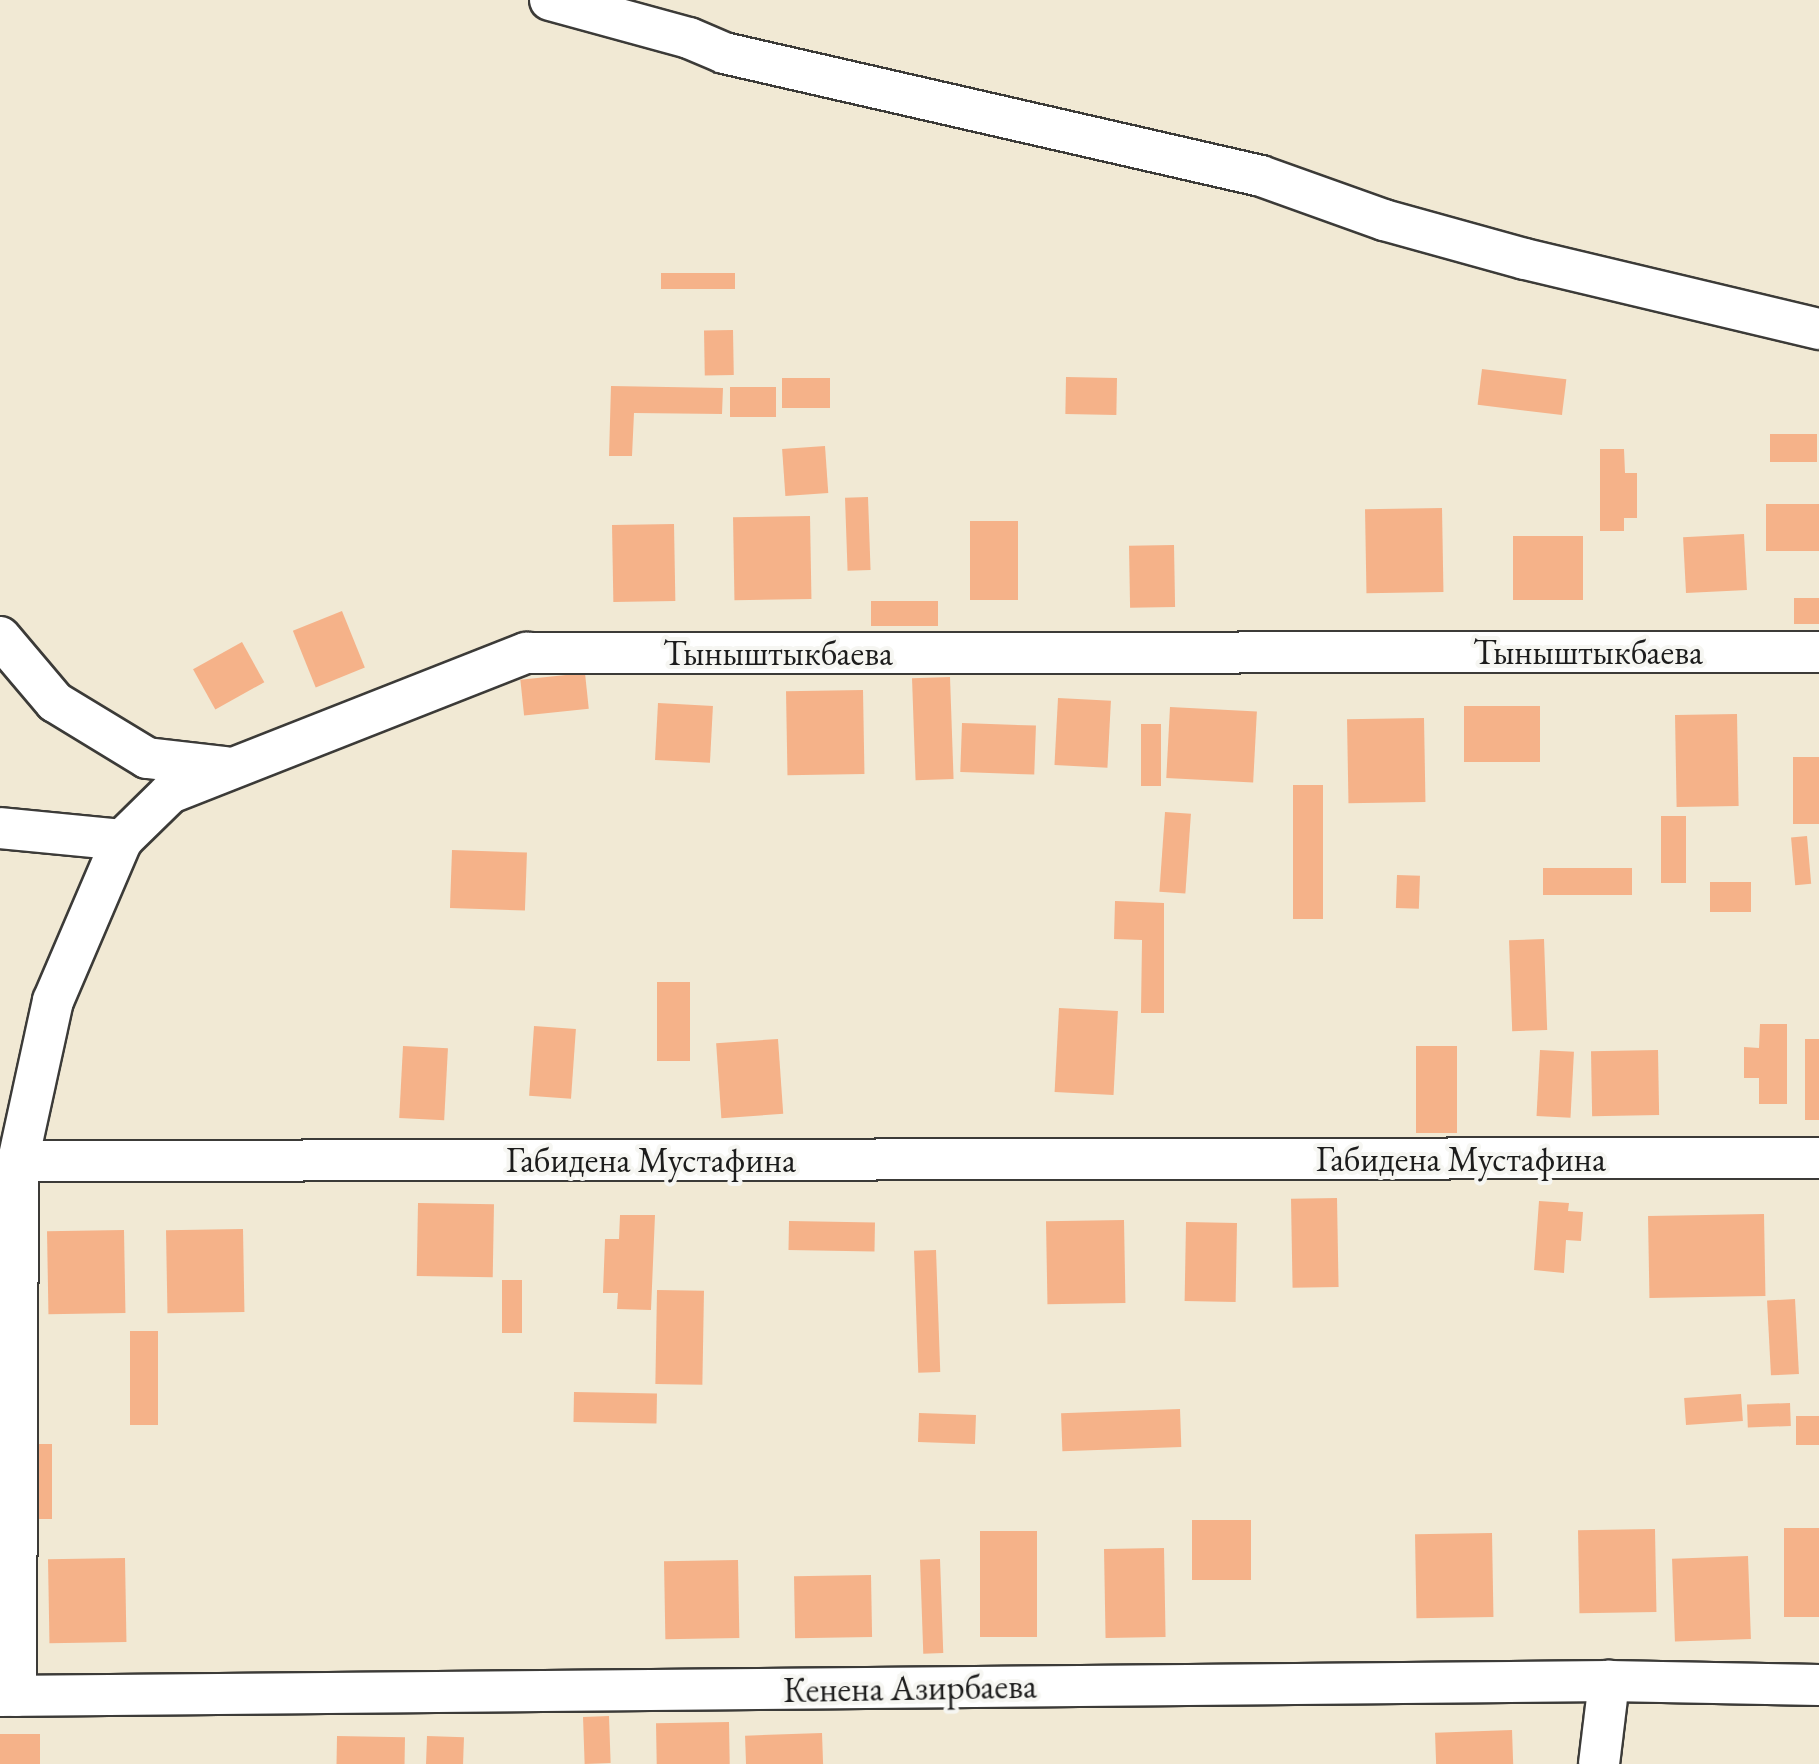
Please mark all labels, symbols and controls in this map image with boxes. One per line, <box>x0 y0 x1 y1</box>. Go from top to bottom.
street label: Тыныштыкбаева <box>1473 631 1703 673</box>
street label: Тыныштыкбаева <box>663 632 893 674</box>
street label: Габидена Мустафина <box>1316 1138 1606 1180</box>
street label: Габидена Мустафина <box>506 1139 796 1181</box>
street label: Кенена Азирбаева <box>783 1665 1037 1711</box>

